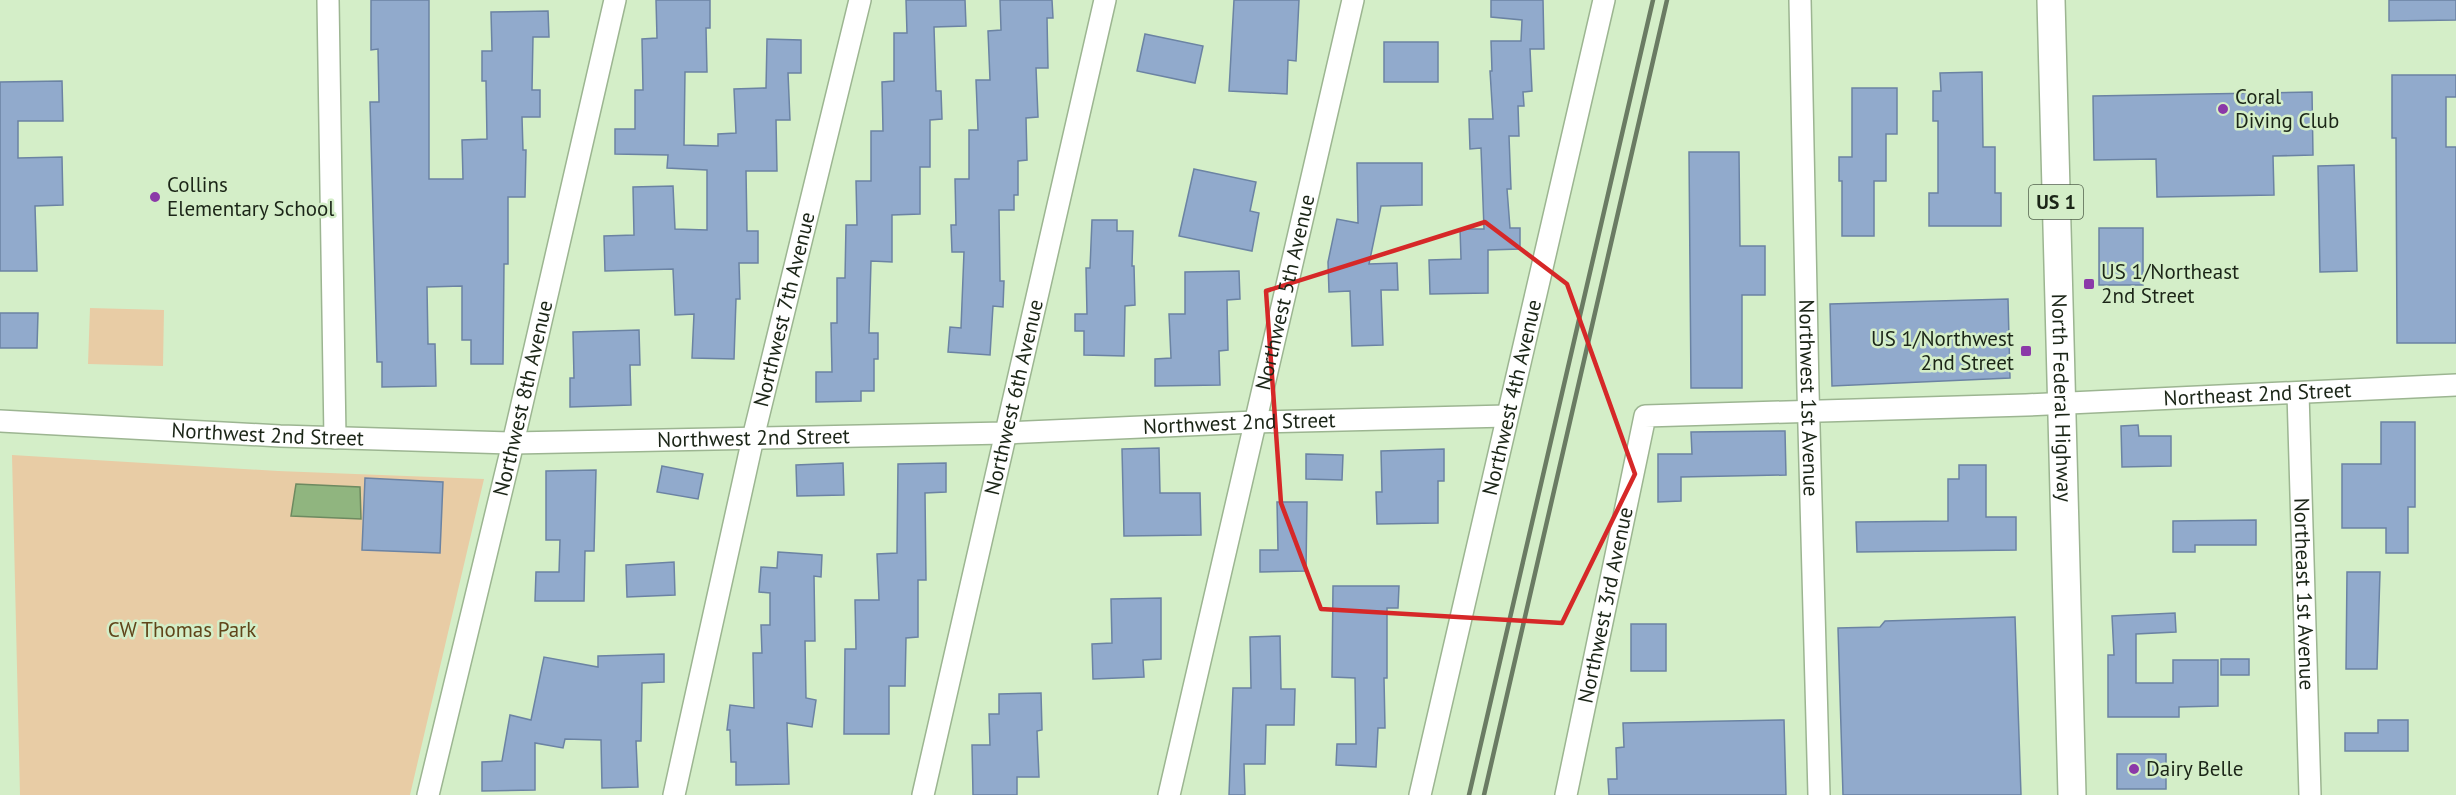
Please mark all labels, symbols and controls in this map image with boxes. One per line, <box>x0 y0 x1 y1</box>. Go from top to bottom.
place label: Coral Diving Club <box>2235 83 2339 134</box>
marker: Coral Diving Club <box>2216 102 2230 116</box>
place label: Collins Elementary School <box>167 171 334 222</box>
road number: US 1 <box>2029 185 2083 219</box>
marker: Collins Elementary School <box>148 190 162 204</box>
street label: Northwest 5th Avenue <box>1249 192 1321 393</box>
street label: Northwest 7th Avenue <box>747 209 821 409</box>
place label: US 1/Northeast 2nd Street <box>2101 258 2239 309</box>
marker: US 1/Northeast 2nd Street <box>2082 277 2096 291</box>
street label: North Federal Highway <box>2046 293 2078 503</box>
street label: Northwest 6th Avenue <box>978 297 1049 498</box>
street label: Northwest 4th Avenue <box>1476 297 1547 498</box>
street label: Northwest 8th Avenue <box>487 298 558 499</box>
street label: Northwest 1st Avenue <box>1793 299 1825 497</box>
place label: US 1/Northwest 2nd Street <box>1871 325 2014 376</box>
marker: US 1/Northwest 2nd Street <box>2019 344 2033 358</box>
street label: Northeast 2nd Street <box>2163 376 2352 412</box>
street label: Northwest 2nd Street <box>1142 406 1336 440</box>
street label: Northwest 2nd Street <box>171 416 364 452</box>
street label: Northwest 2nd Street <box>657 422 850 453</box>
street label: Northeast 1st Avenue <box>2288 497 2321 690</box>
street label: Northwest 3rd Avenue <box>1571 504 1639 706</box>
park label: CW Thomas Park <box>108 616 256 643</box>
place label: Dairy Belle <box>2146 755 2243 782</box>
marker: Dairy Belle <box>2127 762 2141 776</box>

